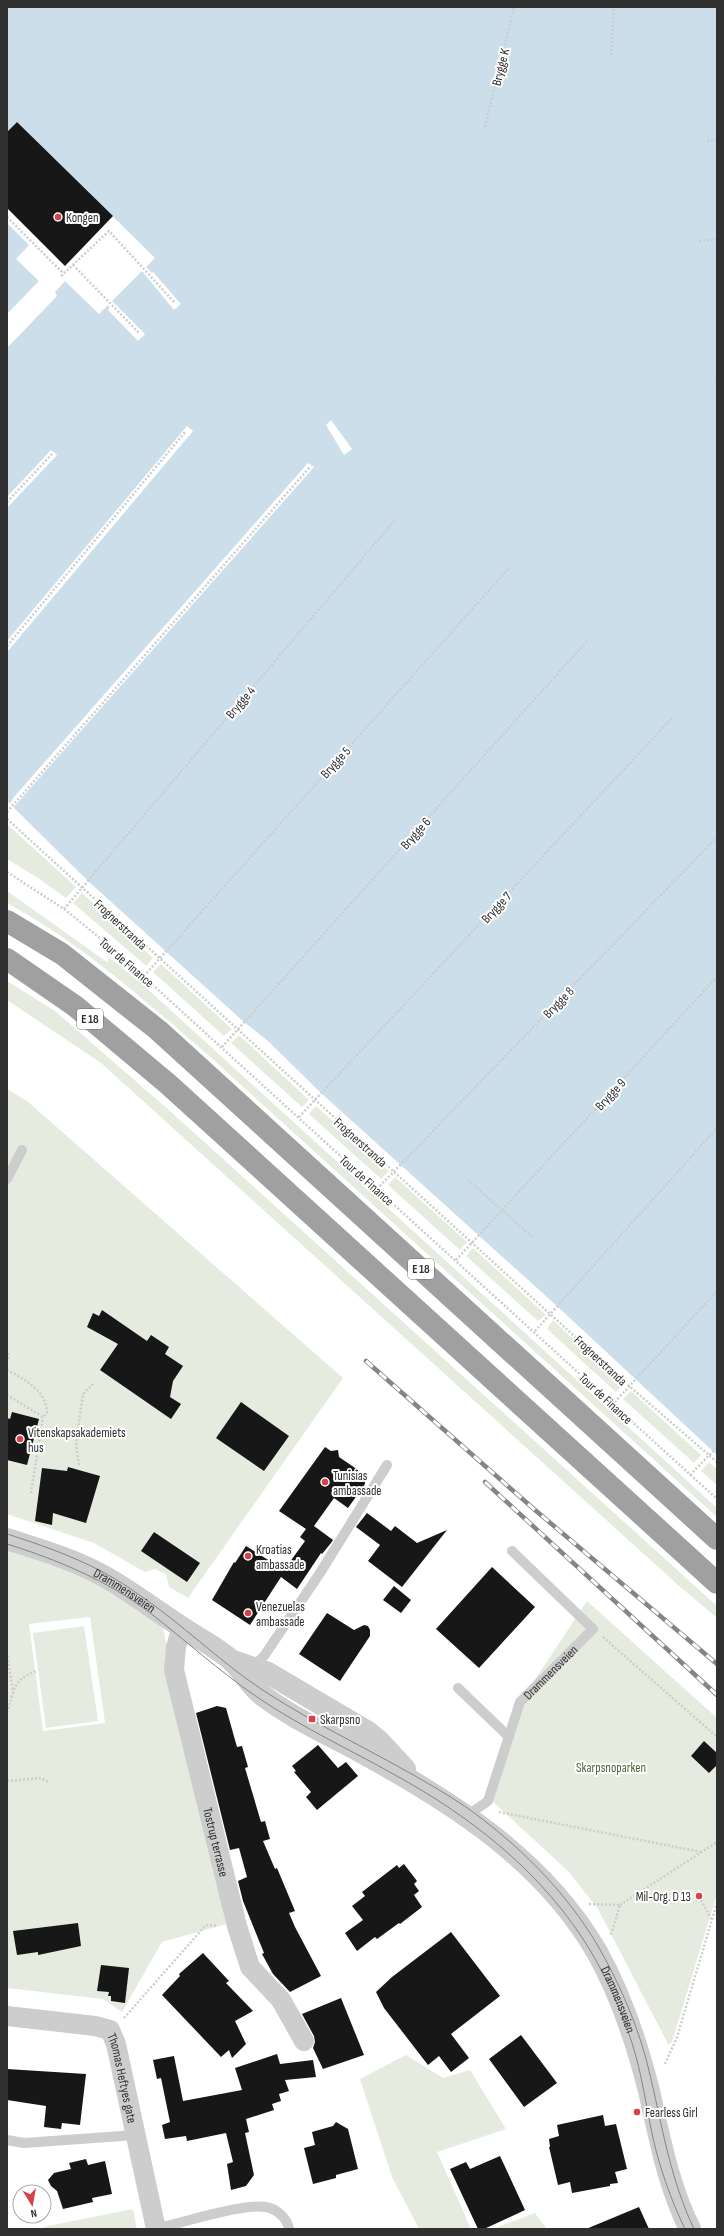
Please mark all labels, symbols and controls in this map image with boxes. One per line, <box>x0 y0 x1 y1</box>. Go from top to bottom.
street label: Brygge K <box>489 47 513 88</box>
place label: Kongen <box>66 210 99 226</box>
marker: Kongen <box>53 212 63 222</box>
street label: Brygge 4 <box>223 683 259 722</box>
street label: Brygge 5 <box>317 744 354 782</box>
street label: Brygge 6 <box>397 814 434 853</box>
street label: Brygge 7 <box>478 888 516 927</box>
street label: Frognerstranda <box>91 896 150 953</box>
street label: Tour de Finance <box>96 934 157 991</box>
street label: Brygge 8 <box>540 983 578 1022</box>
road number: E 18 <box>77 1009 103 1029</box>
street label: Brygge 9 <box>592 1075 630 1114</box>
street label: Frognerstranda <box>330 1115 390 1171</box>
street label: Tour de Finance <box>336 1152 397 1209</box>
road number: E 18 <box>408 1259 434 1279</box>
street label: Frognerstranda <box>571 1332 630 1389</box>
street label: Tour de Finance <box>575 1370 636 1428</box>
place label: Vitenskapsakademiets hus <box>28 1425 126 1456</box>
marker: Vitenskapsakademiets hus <box>15 1434 25 1444</box>
place label: Tunisias ambassade <box>333 1468 382 1499</box>
marker: Tunisias ambassade <box>320 1477 330 1487</box>
place label: Kroatias ambassade <box>256 1542 305 1573</box>
marker: Kroatias ambassade <box>243 1551 253 1561</box>
street label: Drammensveien <box>91 1565 159 1616</box>
place label: Venezuelas ambassade <box>256 1599 305 1630</box>
marker: Venezuelas ambassade <box>243 1608 253 1618</box>
street label: Drammensveien <box>520 1642 581 1703</box>
place label: Skarpsno <box>320 1712 360 1728</box>
marker: Skarpsno <box>307 1714 317 1724</box>
park label: Skarpsnoparken <box>576 1760 646 1776</box>
street label: Tostrup terrasse <box>199 1806 232 1878</box>
place label: Mil-Org. D 13 <box>636 1889 691 1905</box>
marker: Mil-Org. D 13 <box>694 1891 704 1901</box>
street label: Drammensveien <box>597 1964 638 2035</box>
street label: Thomas Heftyes gate <box>103 2031 140 2125</box>
place label: Fearless Girl <box>645 2105 698 2121</box>
marker: Fearless Girl <box>632 2107 642 2117</box>
north arrow <box>12 2184 52 2224</box>
text: N <box>30 2206 38 2220</box>

